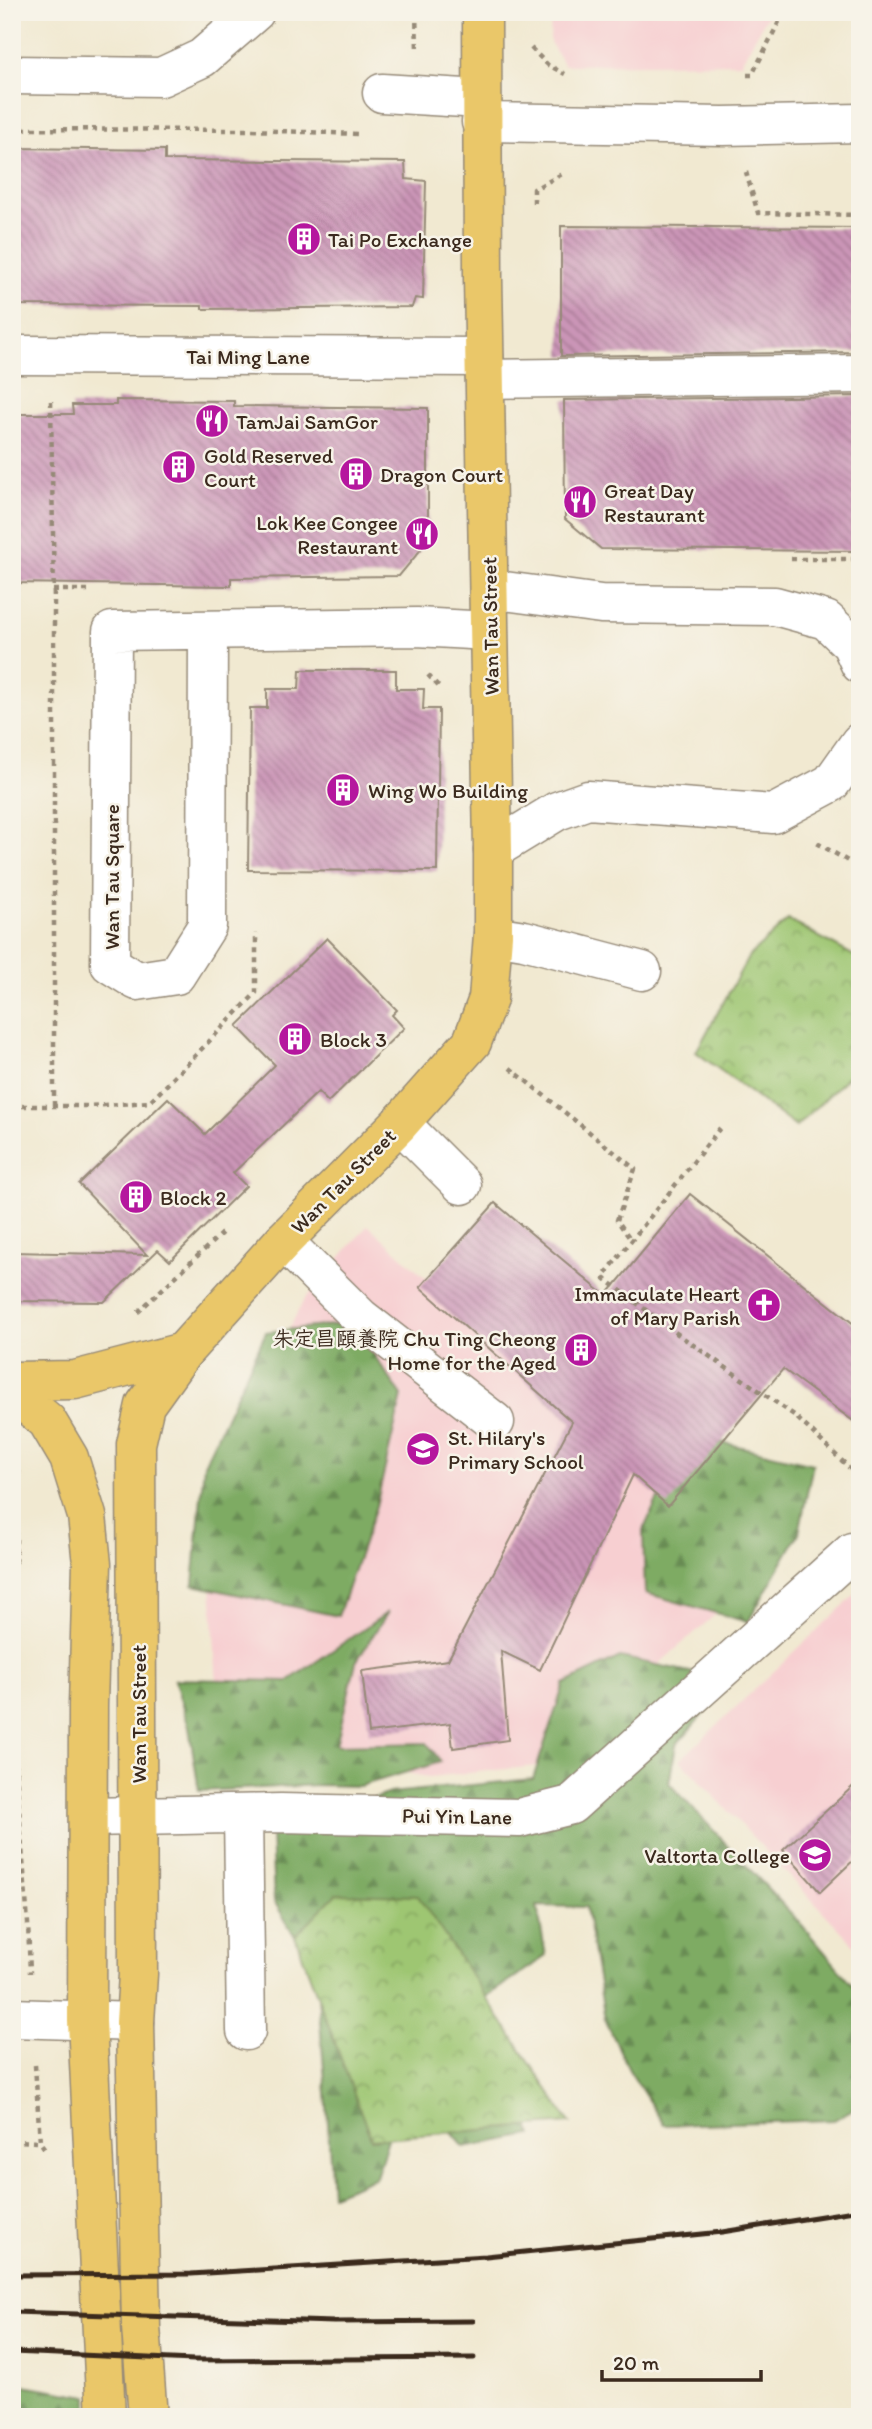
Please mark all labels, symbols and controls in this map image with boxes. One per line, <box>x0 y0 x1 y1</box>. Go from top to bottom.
building icon: Tai Po Exchange <box>285 220 323 258</box>
place label: Tai Po Exchange <box>328 227 472 252</box>
street label: Tai Ming Lane <box>186 344 310 369</box>
restaurant icon: TamJai SamGor <box>193 402 231 440</box>
place label: TamJai SamGor <box>236 409 378 434</box>
place label: Gold Reserved Court <box>204 443 334 492</box>
building icon: Gold Reserved Court <box>160 448 198 486</box>
building icon: Dragon Court <box>337 455 375 493</box>
place label: Dragon Court <box>380 462 503 487</box>
place label: Great Day Restaurant <box>604 478 705 527</box>
restaurant icon: Great Day Restaurant <box>561 483 599 521</box>
place label: Lok Kee Congee Restaurant <box>256 510 398 559</box>
restaurant icon: Lok Kee Congee Restaurant <box>403 515 441 553</box>
street label: Wan Tau Street <box>476 556 504 696</box>
building icon: Wing Wo Building <box>324 771 362 809</box>
place label: Wing Wo Building <box>368 778 528 803</box>
street label: Wan Tau Square <box>99 804 124 950</box>
building icon: Block 3 <box>276 1020 314 1058</box>
place label: Block 3 <box>320 1027 387 1052</box>
street label: Wan Tau Street <box>285 1123 401 1239</box>
building icon: Block 2 <box>117 1178 155 1216</box>
place label: Block 2 <box>160 1185 226 1210</box>
place label: Immaculate Heart of Mary Parish <box>574 1281 740 1330</box>
church icon: Immaculate Heart of Mary Parish <box>745 1286 783 1324</box>
place label: 朱定昌頤養院 Chu Ting Cheong Home for the Aged <box>273 1326 556 1375</box>
building icon: 朱定昌頤養院 Chu Ting Cheong Home for the Aged <box>562 1331 600 1369</box>
place label: St. Hilary's Primary School <box>448 1425 584 1474</box>
school or university icon: St. Hilary's Primary School <box>404 1430 442 1468</box>
street label: Wan Tau Street <box>126 1645 151 1783</box>
street label: Pui Yin Lane <box>402 1803 512 1829</box>
school or university icon: Valtorta College <box>796 1836 834 1874</box>
place label: Valtorta College <box>644 1843 790 1868</box>
scale bar <box>602 2338 762 2382</box>
text: 20 m <box>613 2350 660 2375</box>

